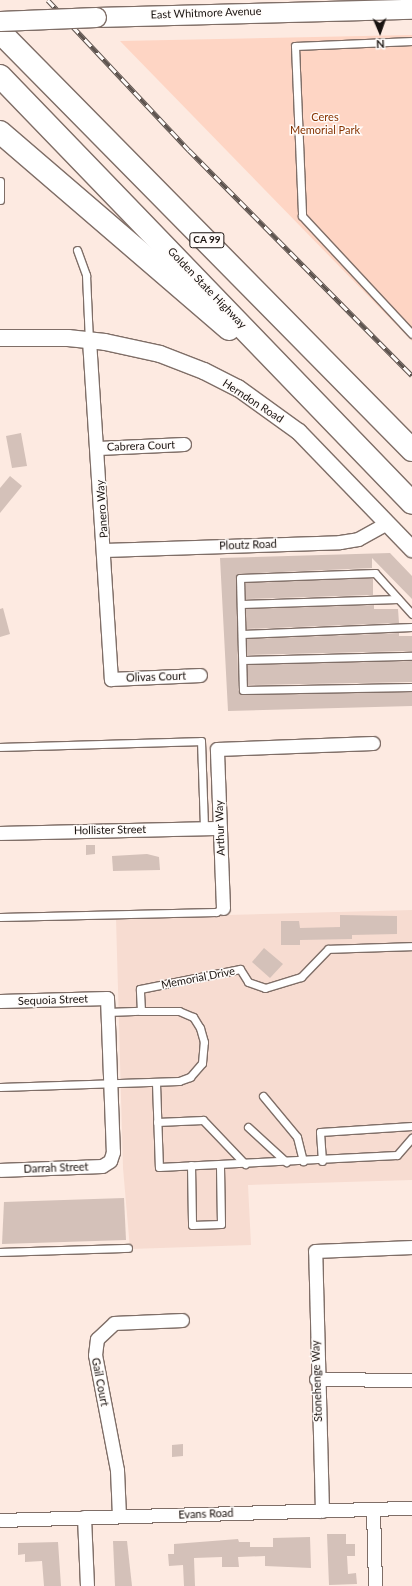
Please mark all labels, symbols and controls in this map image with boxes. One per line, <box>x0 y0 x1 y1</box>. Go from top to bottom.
street label: East Whitmore Avenue <box>150 4 262 22</box>
north arrow <box>360 12 400 52</box>
text: N <box>376 38 385 51</box>
park label: Ceres Memorial Park <box>290 111 360 137</box>
road number: CA 99 <box>189 232 225 248</box>
street label: Golden State Highway <box>165 245 249 331</box>
street label: Herndon Road <box>220 376 286 426</box>
street label: Cabrera Court <box>107 438 175 454</box>
street label: Panero Way <box>93 479 111 539</box>
street label: Ploutz Road <box>219 537 277 553</box>
street label: Olivas Court <box>126 669 186 685</box>
street label: Arthur Way <box>212 800 228 856</box>
street label: Hollister Street <box>74 823 146 837</box>
street label: Memorial Drive <box>160 964 236 992</box>
street label: Sequoia Street <box>18 992 88 1008</box>
street label: Darrah Street <box>23 1160 89 1176</box>
street label: Stonehenge Way <box>309 1340 325 1422</box>
street label: Gail Court <box>89 1357 111 1407</box>
street label: Evans Road <box>178 1506 234 1522</box>

